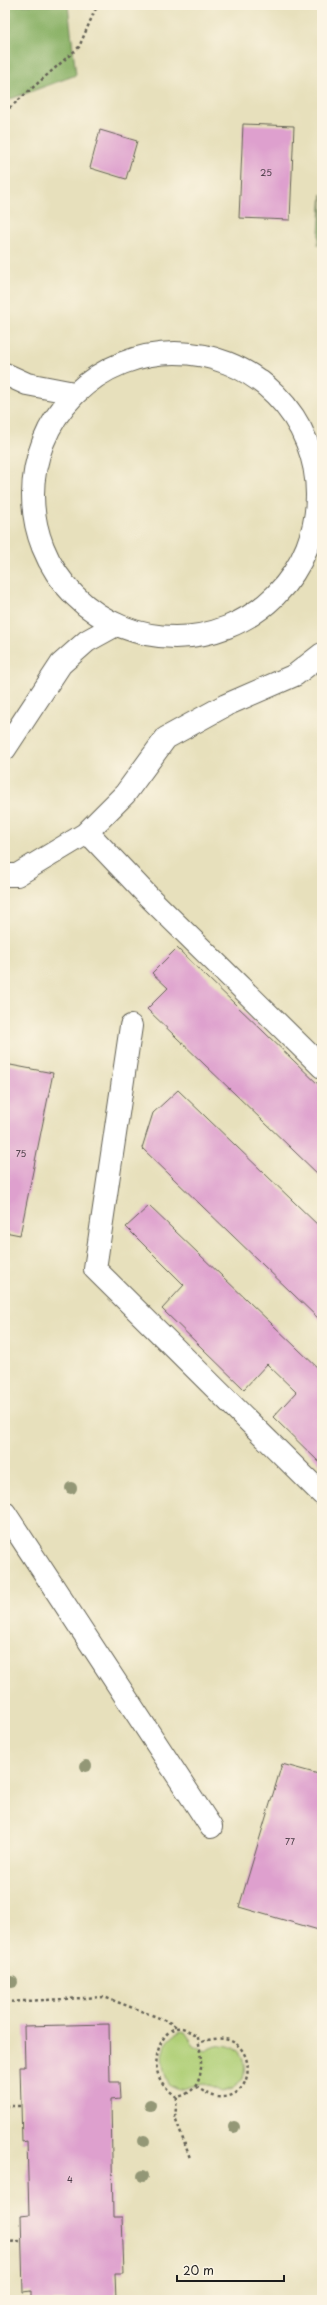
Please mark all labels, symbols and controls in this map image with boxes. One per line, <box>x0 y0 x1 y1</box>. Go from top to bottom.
house number: 25 <box>260 165 272 179</box>
house number: 75 <box>16 1146 26 1160</box>
house number: 77 <box>285 1834 295 1848</box>
house number: 4 <box>67 2172 73 2186</box>
scale bar <box>177 2257 284 2283</box>
text: 20 m <box>183 2261 214 2279</box>

